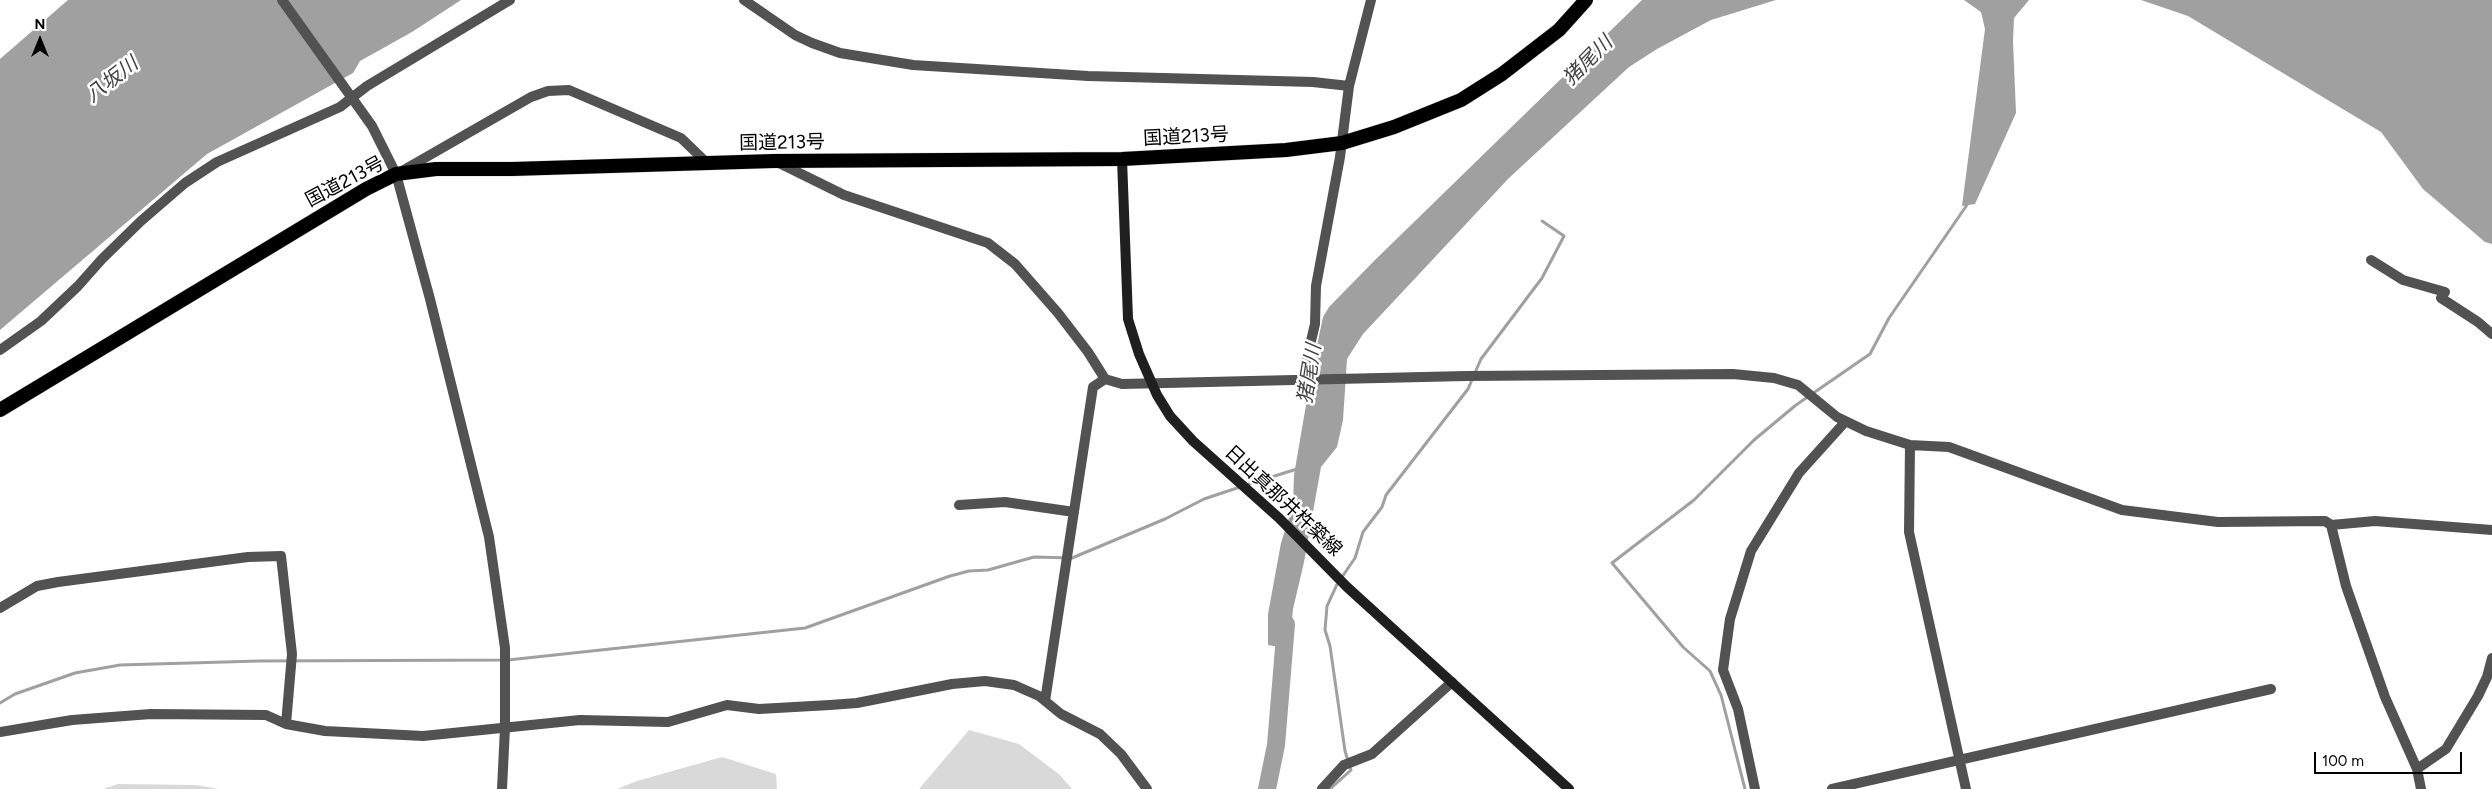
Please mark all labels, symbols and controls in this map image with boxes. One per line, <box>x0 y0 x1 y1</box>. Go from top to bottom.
north arrow <box>15 15 65 65</box>
text: N <box>35 16 45 33</box>
water label: 猪尾川 <box>1558 31 1618 91</box>
water label: 八坂川 <box>81 52 143 108</box>
street label: 国道213号 <box>1143 123 1229 151</box>
street label: 国道213号 <box>739 131 825 155</box>
street label: 国道213号 <box>302 152 388 212</box>
water label: 猪尾川 <box>1293 342 1327 406</box>
street label: 日出真那井杵築線 <box>1220 441 1346 561</box>
scale bar <box>2317 742 2464 774</box>
text: 100 m <box>2322 752 2364 770</box>

